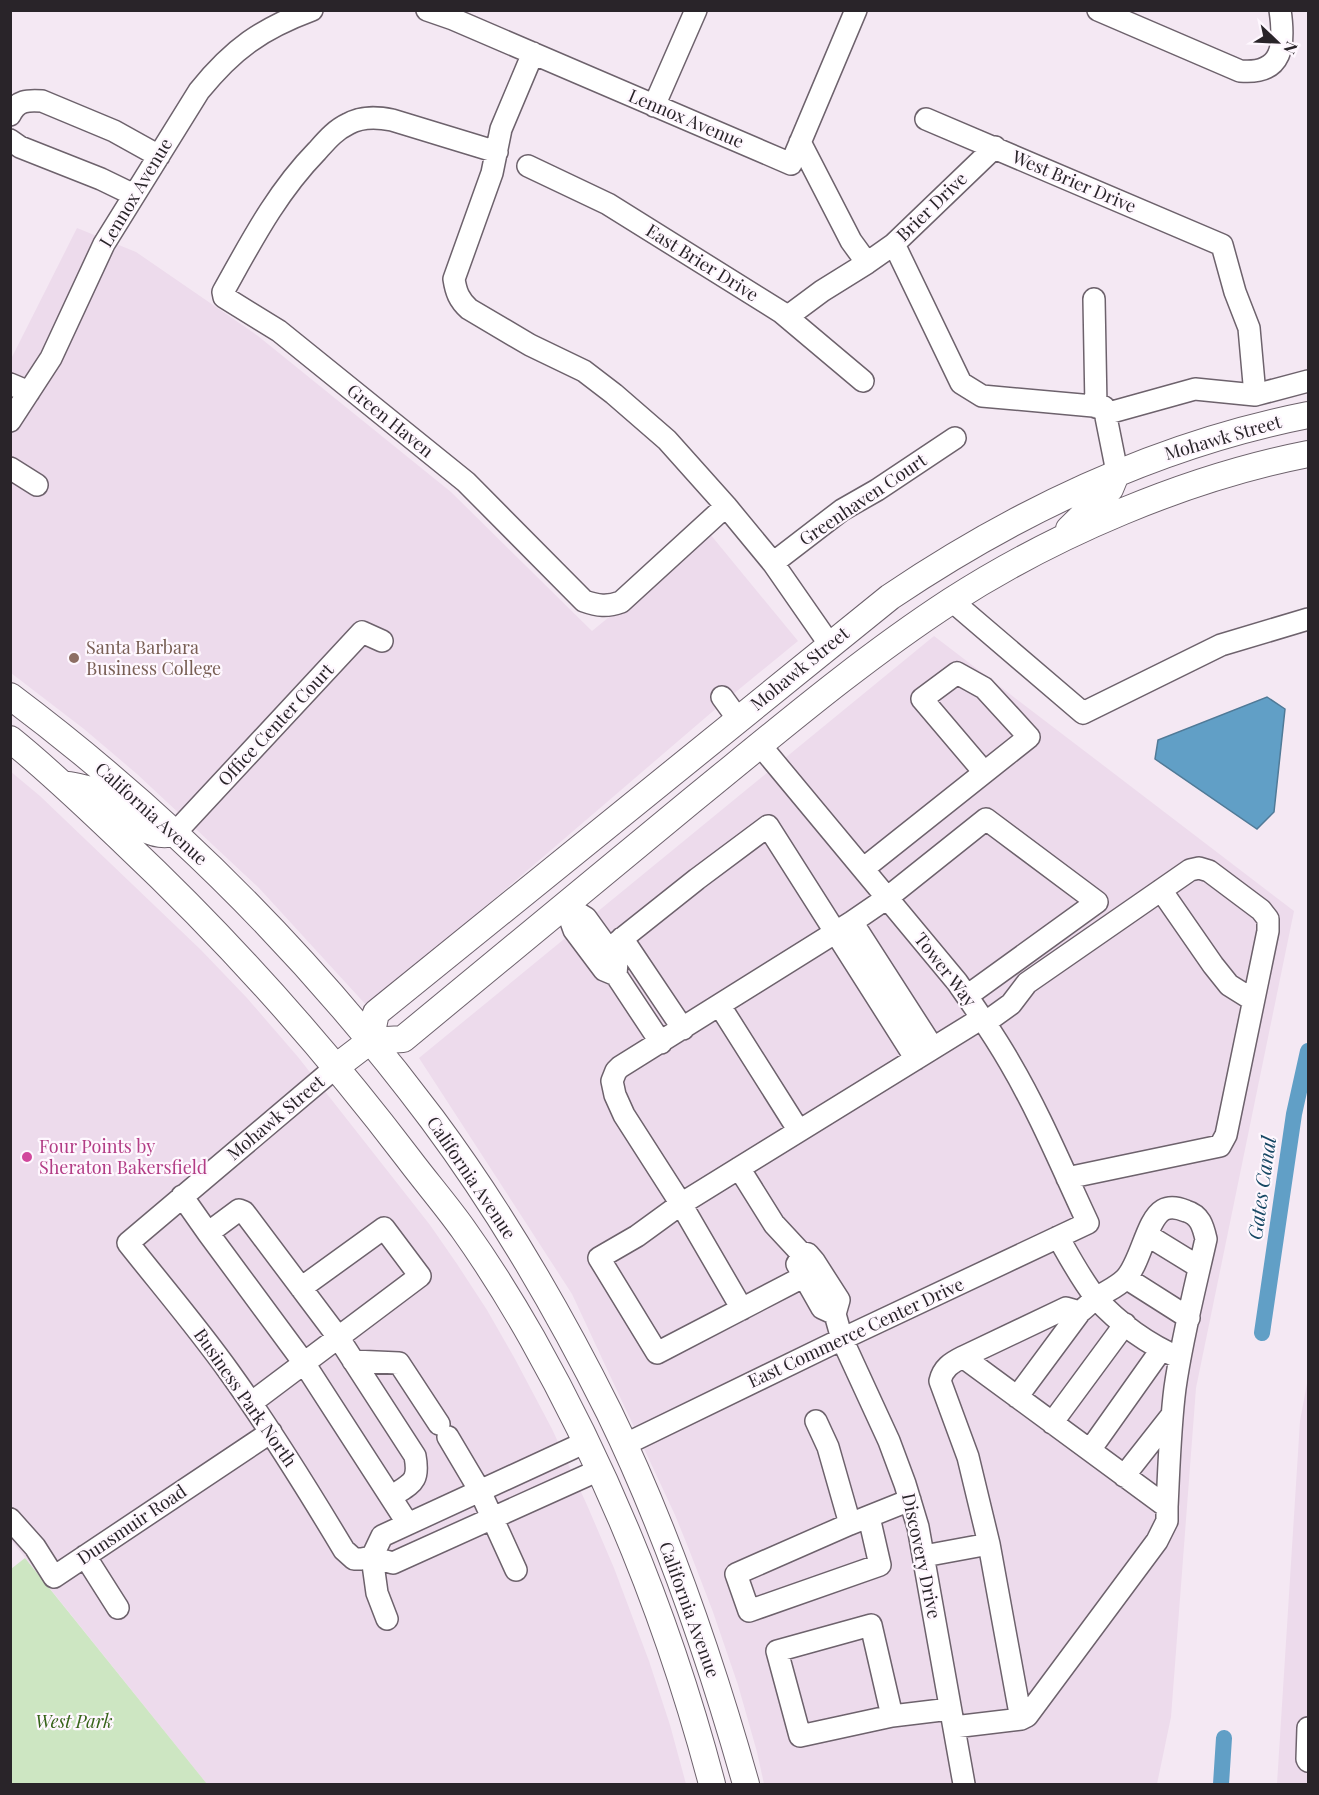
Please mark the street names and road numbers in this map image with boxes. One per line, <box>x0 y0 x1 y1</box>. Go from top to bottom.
street label: Lennox Avenue <box>625 83 748 153</box>
street label: Lennox Avenue <box>93 134 177 251</box>
street label: West Brier Drive <box>1008 144 1140 218</box>
street label: Brier Drive <box>891 166 972 246</box>
street label: East Brier Drive <box>642 218 763 306</box>
street label: Green Haven <box>342 378 439 463</box>
street label: Mohawk Street <box>1162 409 1285 465</box>
street label: Greenhaven Court <box>794 447 931 551</box>
street label: Mohawk Street <box>745 621 854 715</box>
street label: Office Center Court <box>212 657 339 791</box>
street label: California Avenue <box>90 756 213 870</box>
street label: Tower Way <box>909 927 982 1011</box>
street label: Mohawk Street <box>222 1069 330 1165</box>
street label: California Avenue <box>422 1111 522 1244</box>
street label: East Commerce Center Drive <box>744 1271 967 1393</box>
street label: Business Park North <box>189 1323 303 1472</box>
street label: Dunsmuir Road <box>72 1478 191 1570</box>
street label: Discovery Drive <box>897 1491 947 1621</box>
street label: California Avenue <box>654 1538 726 1681</box>

